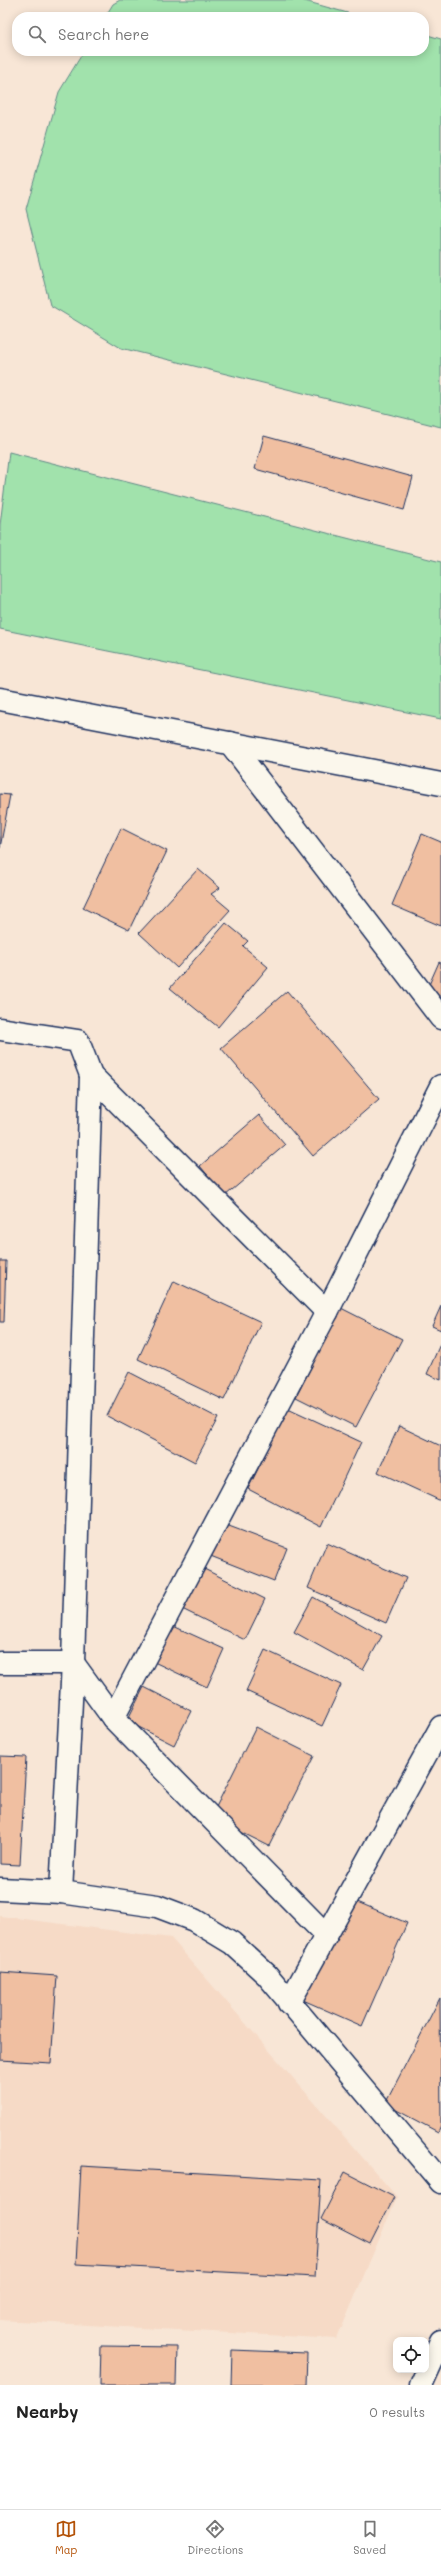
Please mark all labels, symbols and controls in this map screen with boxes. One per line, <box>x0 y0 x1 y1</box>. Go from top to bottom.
search box <box>12 12 429 56</box>
icon: search <box>26 23 48 45</box>
text: Search here <box>58 24 149 44</box>
map controls <box>393 2337 429 2373</box>
button: locate <box>393 2337 429 2373</box>
text: Nearby <box>16 2400 78 2422</box>
text: 0 results <box>370 2403 425 2420</box>
tab: Map <box>55 2518 77 2557</box>
tab: Directions <box>187 2518 243 2557</box>
tab: Saved <box>353 2518 386 2557</box>

